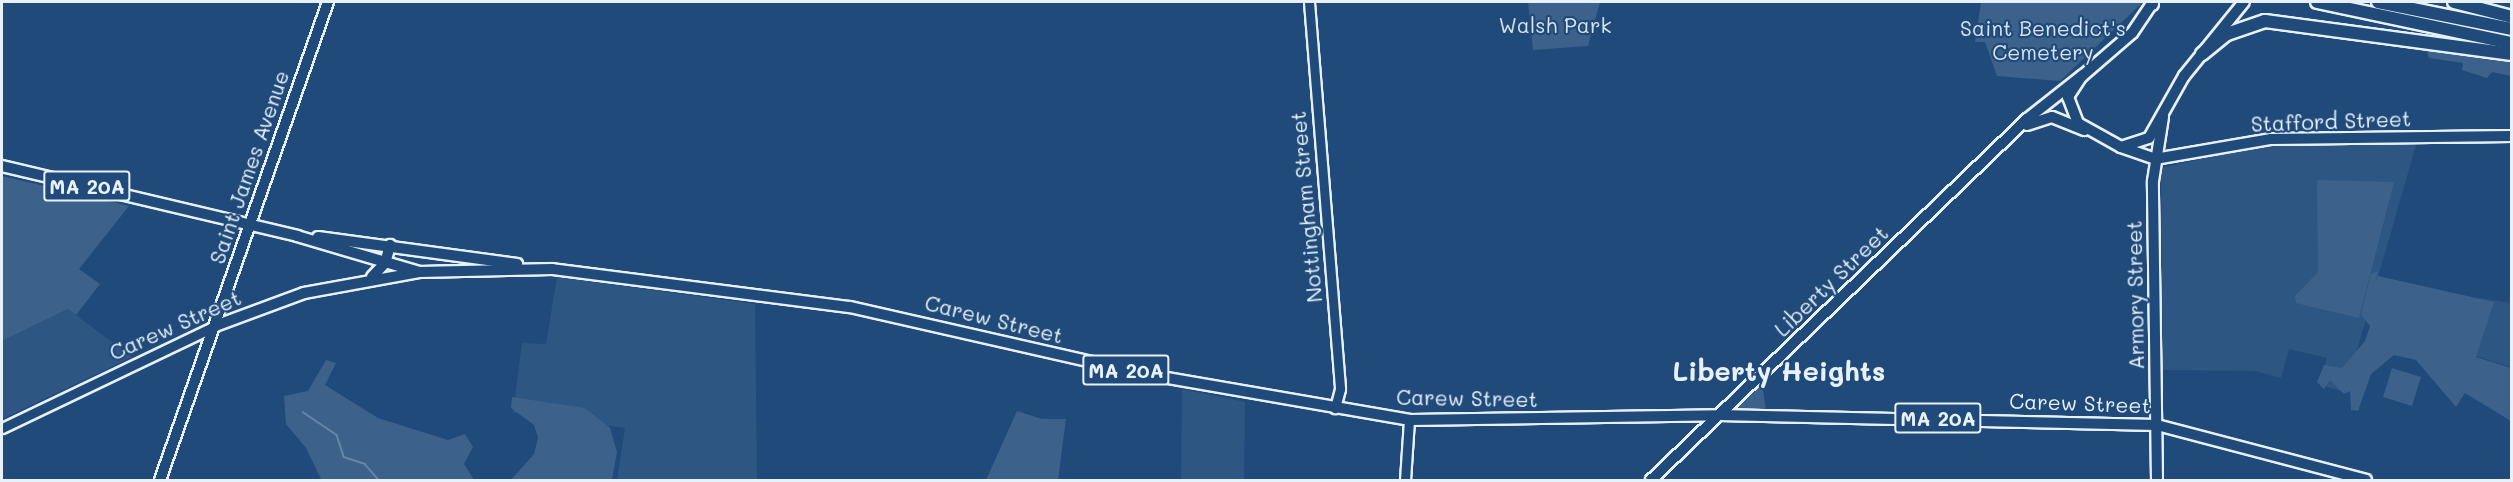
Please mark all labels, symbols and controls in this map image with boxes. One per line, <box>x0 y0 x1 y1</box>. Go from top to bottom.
park label: Walsh Park <box>1498 12 1612 38</box>
park label: Saint Benedict's Cemetery <box>1960 15 2126 65</box>
street label: Saint James Avenue <box>204 67 294 267</box>
street label: Stafford Street <box>2250 106 2412 136</box>
street label: Nottingham Street <box>1285 110 1327 304</box>
road number: MA 20A <box>42 169 132 203</box>
street label: Liberty Street <box>1769 220 1893 342</box>
street label: Armory Street <box>2121 220 2149 370</box>
street label: Carew Street <box>105 285 245 365</box>
street label: Carew Street <box>922 290 1066 348</box>
road number: MA 20A <box>1081 353 1171 387</box>
district label: Liberty Heights <box>1673 355 1885 387</box>
street label: Carew Street <box>1396 384 1538 412</box>
street label: Carew Street <box>2009 388 2151 418</box>
road number: MA 20A <box>1893 401 1983 435</box>

